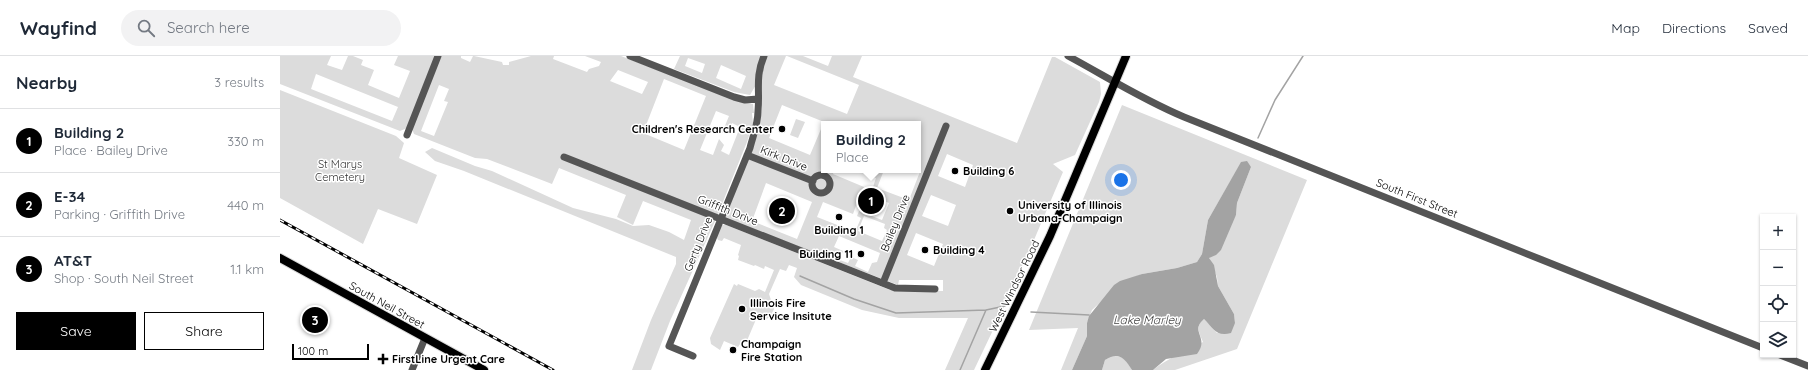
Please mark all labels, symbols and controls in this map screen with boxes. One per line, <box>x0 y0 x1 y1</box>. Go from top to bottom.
search box <box>121 10 401 46</box>
text: Wayfind <box>20 16 97 40</box>
icon: search <box>135 17 157 39</box>
text: Search here <box>167 18 250 37</box>
text: Map <box>1611 19 1640 37</box>
text: Directions <box>1662 19 1726 37</box>
text: Saved <box>1748 19 1788 37</box>
text: Nearby <box>16 72 77 93</box>
text: 3 results <box>214 74 264 90</box>
popup <box>821 121 921 173</box>
place label: Children's Research Center <box>632 122 774 136</box>
text: Building 2 <box>54 123 124 142</box>
marker: Children's Research Center <box>777 124 787 134</box>
text: Building 2 <box>836 130 906 149</box>
text: 1 <box>26 133 32 149</box>
text: 330 m <box>227 133 264 149</box>
text: Place · Bailey Drive <box>54 142 168 158</box>
street label: Kirk Drive <box>758 142 810 174</box>
text: Place <box>836 149 869 165</box>
park label: St Marys Cemetery <box>315 157 365 184</box>
place label: Building 6 <box>963 164 1014 178</box>
marker: Building 6 <box>950 166 960 176</box>
your location <box>1111 170 1131 190</box>
street label: South First Street <box>1374 175 1460 221</box>
pin: 1 <box>858 186 884 216</box>
text: E-34 <box>54 187 85 206</box>
street label: Griffith Drive <box>696 192 760 228</box>
street label: Bailey Drive <box>877 192 913 254</box>
pin: 2 <box>769 196 795 226</box>
text: 2 <box>25 197 33 213</box>
text: 440 m <box>227 197 264 213</box>
place label: University of Illinois Urbana-Champaign <box>1018 198 1123 225</box>
text: Parking · Griffith Drive <box>54 206 185 222</box>
marker: University of Illinois Urbana-Champaign <box>1005 206 1015 216</box>
marker: Building 1 <box>834 212 844 222</box>
map controls <box>1760 214 1796 358</box>
button: + <box>1760 214 1796 250</box>
street label: Gerty Drive <box>681 215 715 273</box>
place label: Building 1 <box>814 223 864 237</box>
street label: West Windsor Road <box>986 238 1042 334</box>
place label: Building 4 <box>933 243 985 257</box>
marker: Building 4 <box>920 245 930 255</box>
place label: Building 11 <box>799 247 853 261</box>
marker: Building 11 <box>856 249 866 259</box>
button: − <box>1760 250 1796 286</box>
text: AT&T <box>54 251 92 270</box>
text: 3 <box>26 261 32 277</box>
text: 1.1 km <box>230 261 264 277</box>
text: Shop · South Neil Street <box>54 270 194 286</box>
street label: South Neil Street <box>347 278 427 332</box>
button: locate <box>1760 286 1796 322</box>
place label: Illinois Fire Service Insitute <box>750 296 832 323</box>
marker: Illinois Fire Service Insitute <box>737 304 747 314</box>
pin: 3 <box>302 305 328 335</box>
button: Save <box>16 312 136 350</box>
button: Share <box>144 312 264 350</box>
water label: Lake Marley <box>1113 312 1182 327</box>
button: layers <box>1760 322 1796 358</box>
place label: Champaign Fire Station <box>741 337 802 364</box>
scale bar <box>292 342 369 361</box>
text: 100 m <box>298 344 328 358</box>
marker: Champaign Fire Station <box>728 345 738 355</box>
place label: FirstLine Urgent Care <box>392 352 505 366</box>
marker: FirstLine Urgent Care <box>377 353 389 365</box>

